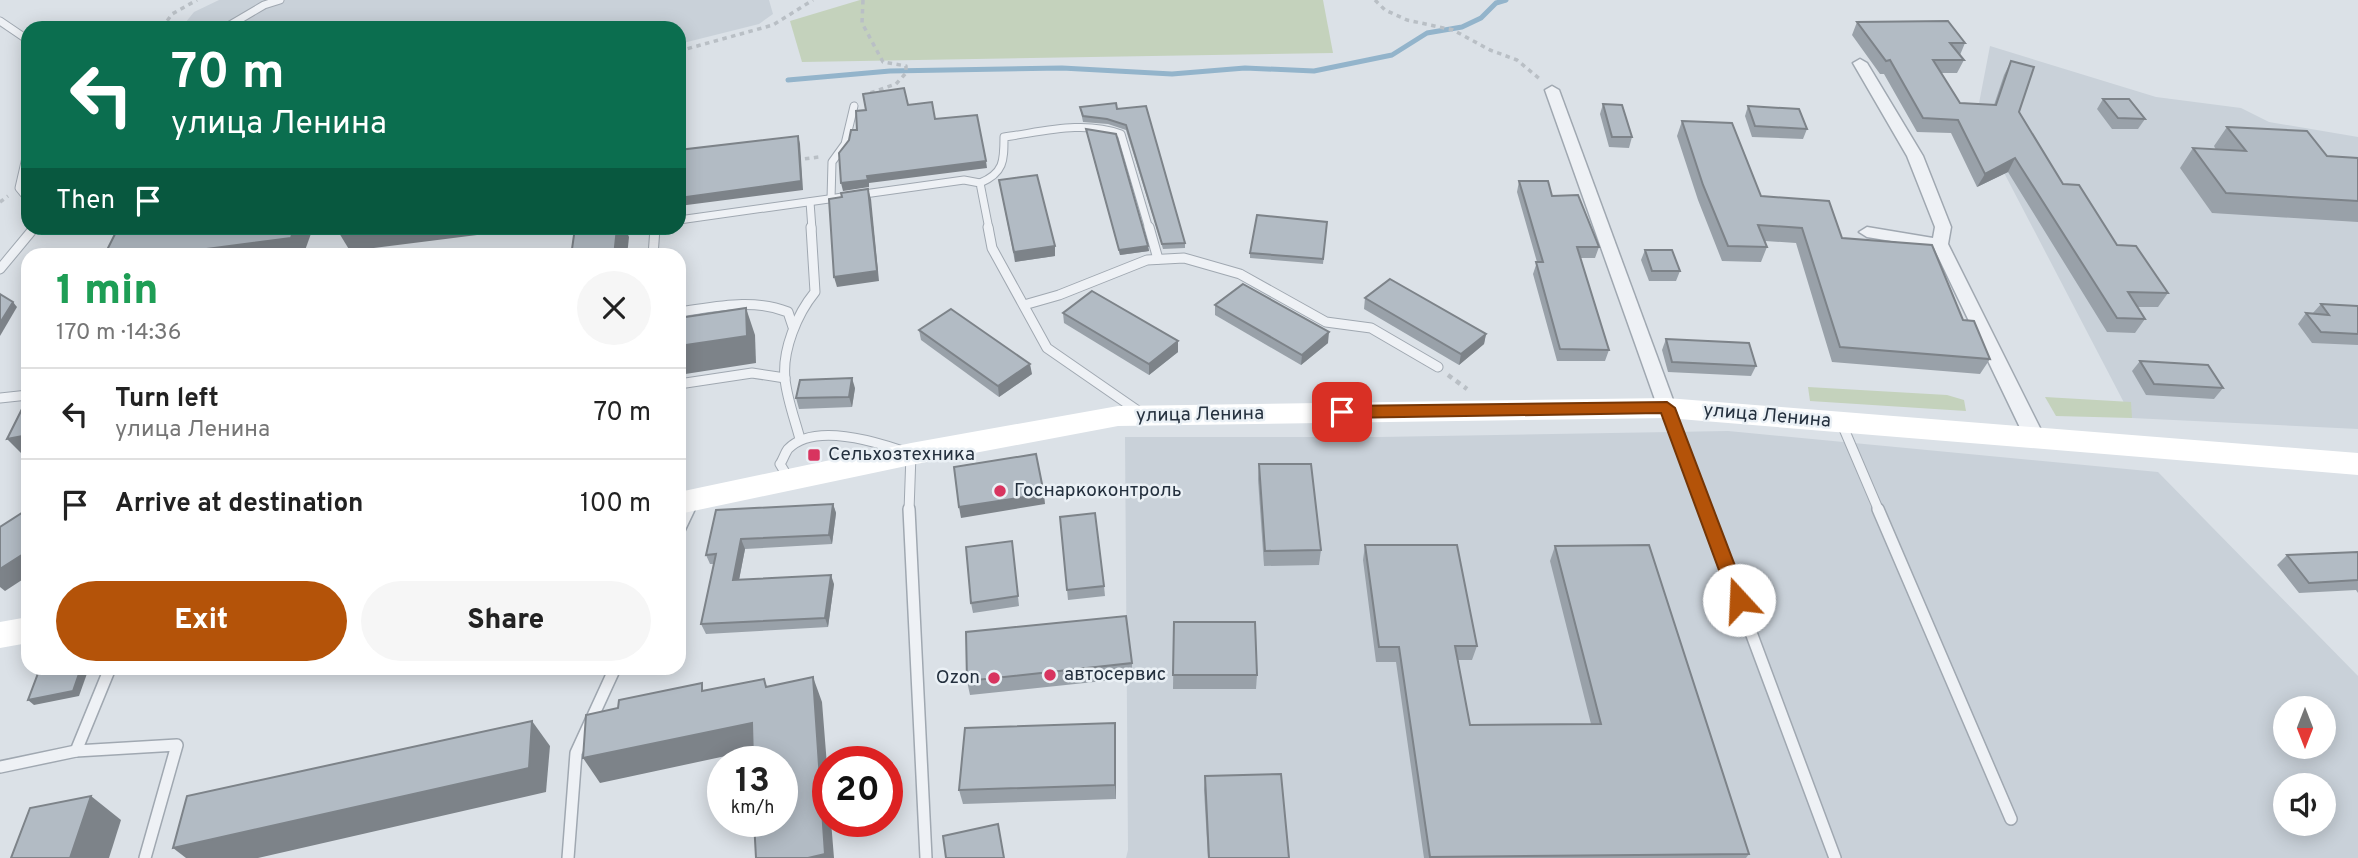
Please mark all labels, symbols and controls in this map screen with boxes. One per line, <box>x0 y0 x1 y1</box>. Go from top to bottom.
text: 70 m <box>171 44 285 106</box>
icon: left <box>56 49 147 140</box>
text: улица Ленина <box>171 105 387 145</box>
icon: arrive <box>129 182 167 220</box>
text: Then <box>56 185 115 218</box>
text: 1 min <box>56 266 159 319</box>
button: close <box>577 271 651 345</box>
text: 170 m · 14:36 <box>56 319 181 348</box>
pin <box>1312 382 1372 442</box>
text: Turn left <box>115 383 219 416</box>
icon: arrive <box>1323 393 1361 431</box>
icon: left <box>56 395 94 433</box>
text: 70 m <box>593 397 651 430</box>
street label: улица Ленина <box>1702 398 1832 434</box>
street label: улица Ленина <box>1136 402 1264 428</box>
text: улица Ленина <box>115 416 270 445</box>
place label: Сельхозтехника <box>828 443 975 467</box>
marker: Сельхозтехника <box>806 447 822 463</box>
place label: Госнаркоконтроль <box>1014 479 1182 503</box>
marker: Госнаркоконтроль <box>992 483 1008 499</box>
icon: arrive <box>56 486 94 524</box>
text: Arrive at destination <box>115 488 363 521</box>
text: 100 m <box>580 488 651 521</box>
position arrow <box>1702 563 1776 637</box>
button: Exit <box>56 581 347 661</box>
button: Share <box>361 581 651 661</box>
place label: автосервис <box>1064 663 1166 687</box>
place label: Ozon <box>936 666 980 690</box>
marker: автосервис <box>1042 667 1058 683</box>
marker: Ozon <box>986 670 1002 686</box>
north arrow <box>2273 696 2336 760</box>
map controls <box>2273 696 2336 836</box>
speed limit sign: 20 <box>812 746 903 837</box>
text: 13 <box>735 760 770 804</box>
button: sound <box>2273 773 2336 836</box>
text: km/h <box>731 797 774 820</box>

